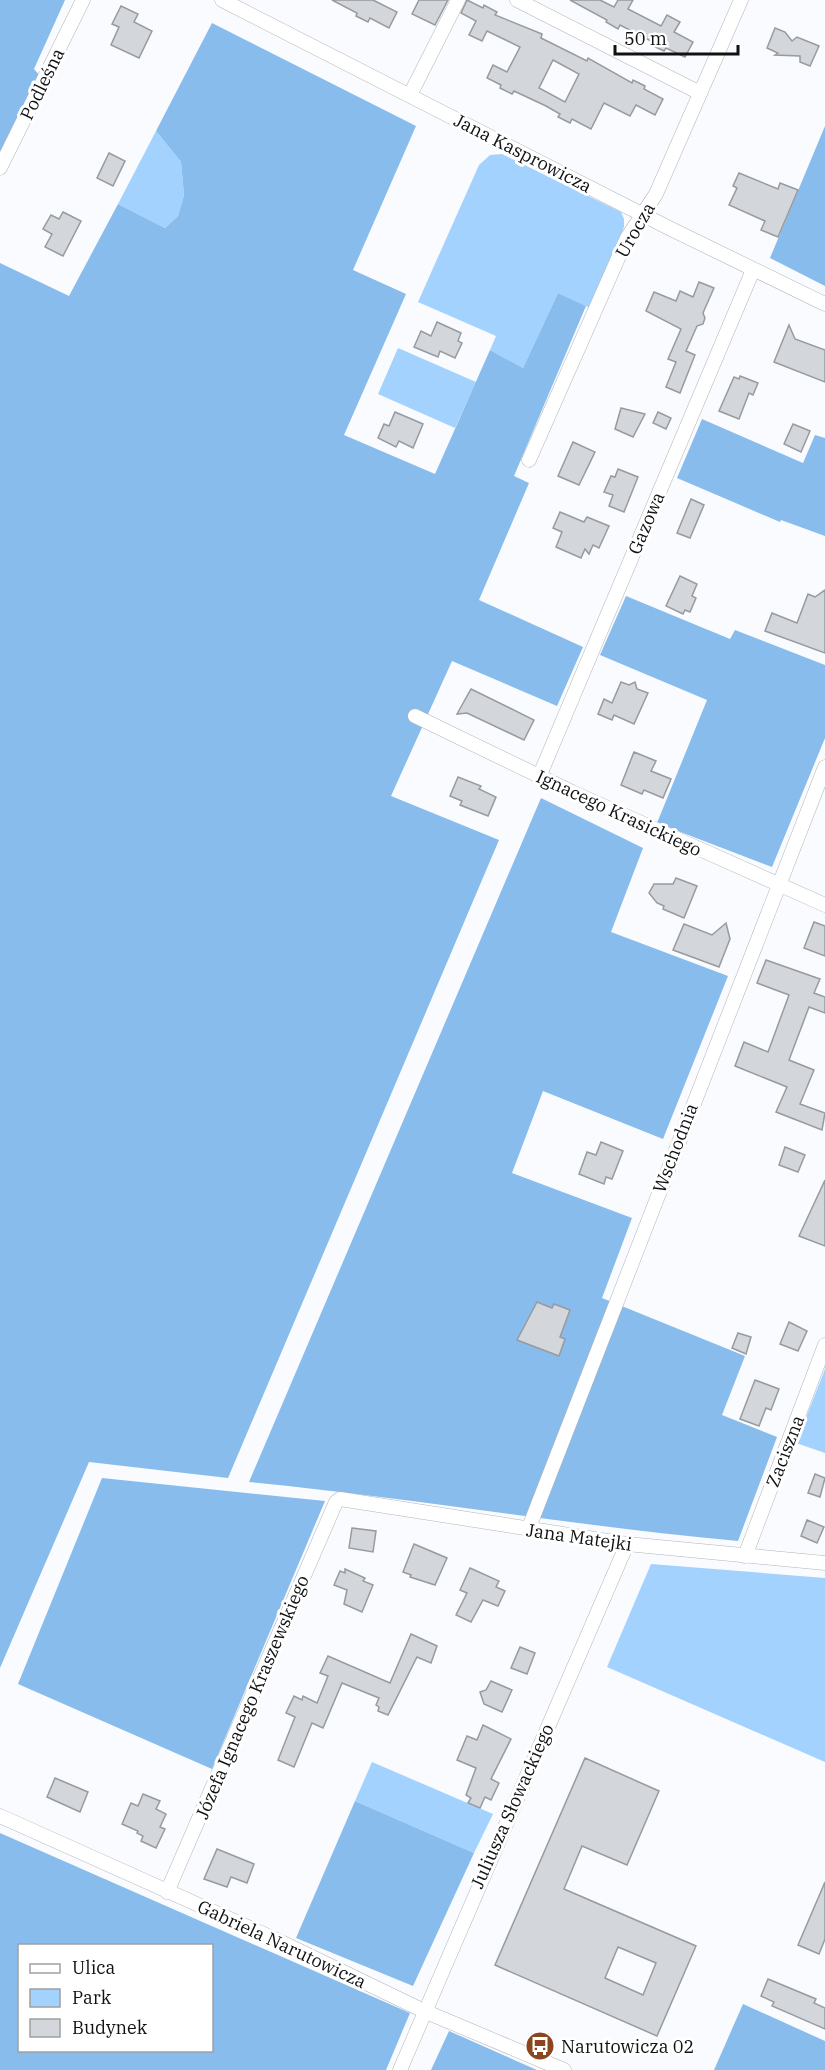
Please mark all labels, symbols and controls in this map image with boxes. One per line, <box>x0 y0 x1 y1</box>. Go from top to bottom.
scale bar <box>615 18 738 56</box>
text: 50 m <box>624 27 667 50</box>
street label: Podleśna <box>15 44 69 124</box>
street label: Jana Kasprowicza <box>450 108 596 198</box>
street label: Urocza <box>610 198 660 262</box>
street label: Gazowa <box>623 488 669 558</box>
street label: Ignacego Krasickiego <box>533 765 705 861</box>
street label: Wschodnia <box>647 1100 703 1196</box>
street label: Zaciszna <box>761 1412 809 1490</box>
street label: Jana Matejki <box>525 1518 634 1556</box>
street label: Józefa Ignacego Kraszewskiego <box>190 1572 314 1822</box>
street label: Juliusza Słowackiego <box>465 1720 559 1892</box>
street label: Gabriela Narutowicza <box>194 1895 370 1993</box>
legend <box>18 1944 213 2052</box>
text: Ulica <box>72 1956 116 1979</box>
text: Park <box>72 1986 112 2009</box>
text: Budynek <box>72 2016 148 2039</box>
bus stop icon: Narutowicza 02 <box>524 2030 556 2062</box>
place label: Narutowicza 02 <box>561 2035 694 2058</box>

